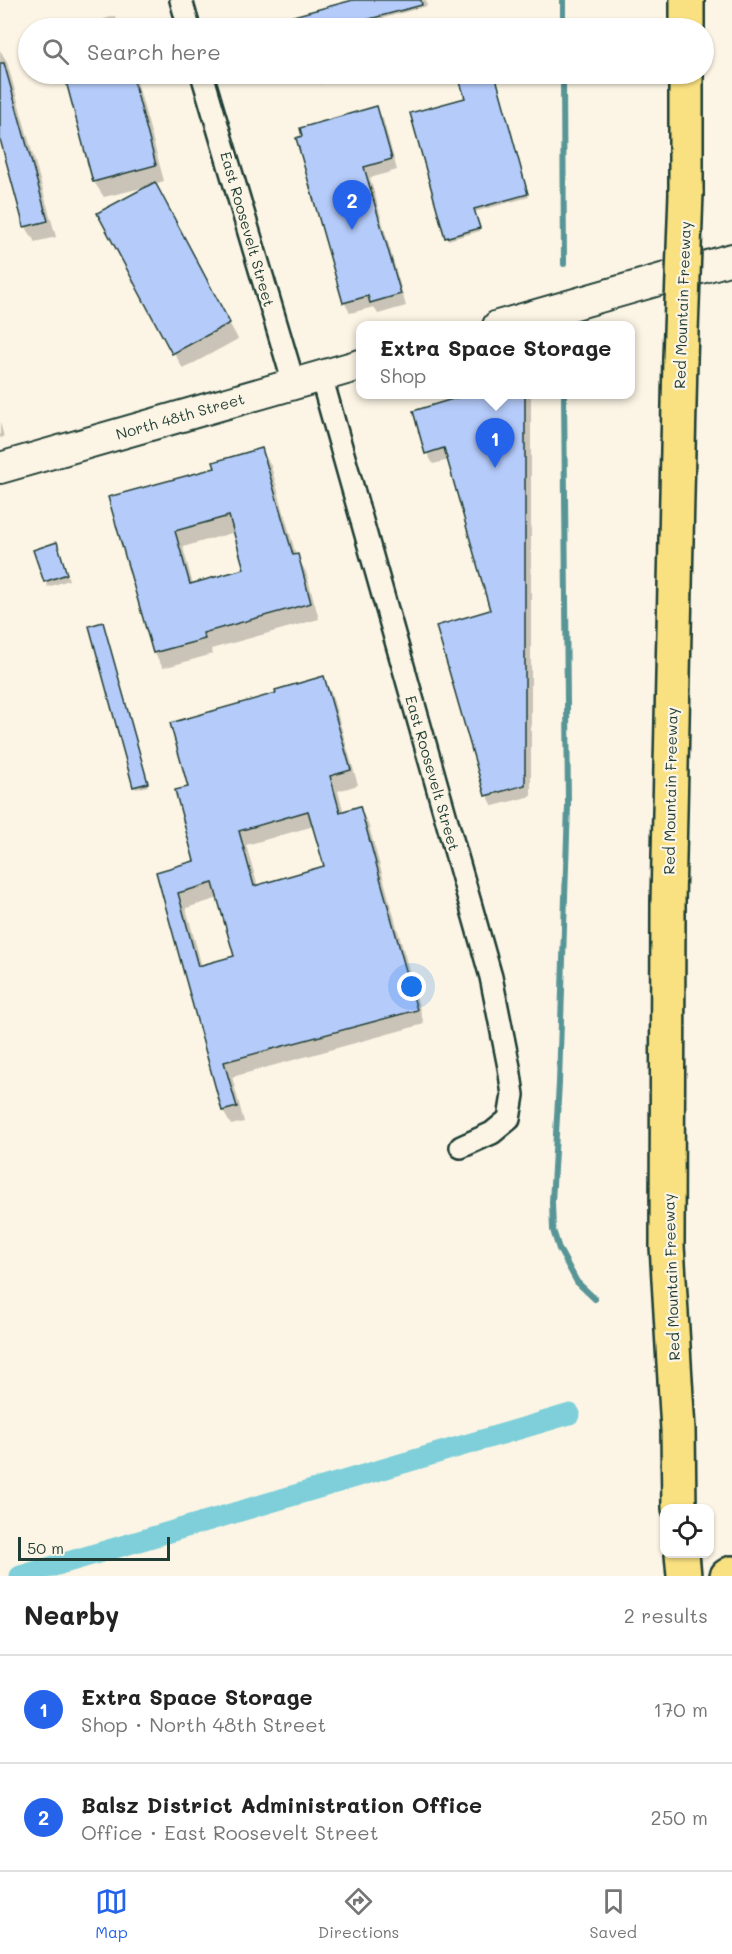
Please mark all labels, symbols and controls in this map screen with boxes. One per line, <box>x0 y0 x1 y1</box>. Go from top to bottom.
search box <box>18 18 714 84</box>
icon: search <box>39 35 72 68</box>
text: Search here <box>87 37 221 66</box>
street label: East Roosevelt Street <box>216 149 280 309</box>
pin: 2 <box>332 180 372 230</box>
street label: Red Mountain Freeway <box>669 221 695 389</box>
popup <box>356 321 635 399</box>
text: Extra Space Storage <box>380 333 611 362</box>
text: Shop <box>380 362 426 388</box>
street label: North 48th Street <box>113 388 247 444</box>
pin: 1 <box>476 418 514 468</box>
street label: East Roosevelt Street <box>401 693 465 853</box>
street label: Red Mountain Freeway <box>659 707 681 875</box>
your location <box>397 972 426 1001</box>
street label: Red Mountain Freeway <box>658 1193 684 1361</box>
map controls <box>660 1504 714 1558</box>
button: locate <box>660 1504 714 1558</box>
scale bar <box>18 1534 170 1562</box>
text: 50 m <box>27 1537 64 1558</box>
text: Nearby <box>24 1598 119 1632</box>
text: 2 results <box>624 1602 708 1628</box>
text: Extra Space Storage <box>81 1682 313 1711</box>
text: 1 <box>39 1696 48 1722</box>
text: 170 m <box>653 1696 708 1722</box>
text: Shop · North 48th Street <box>81 1711 326 1737</box>
text: Balsz District Administration Office <box>81 1790 482 1819</box>
text: 2 <box>38 1804 49 1830</box>
text: 250 m <box>651 1804 708 1830</box>
text: Office · East Roosevelt Street <box>81 1819 379 1845</box>
tab: Map <box>95 1885 128 1942</box>
tab: Directions <box>318 1885 399 1942</box>
tab: Saved <box>589 1885 637 1942</box>

